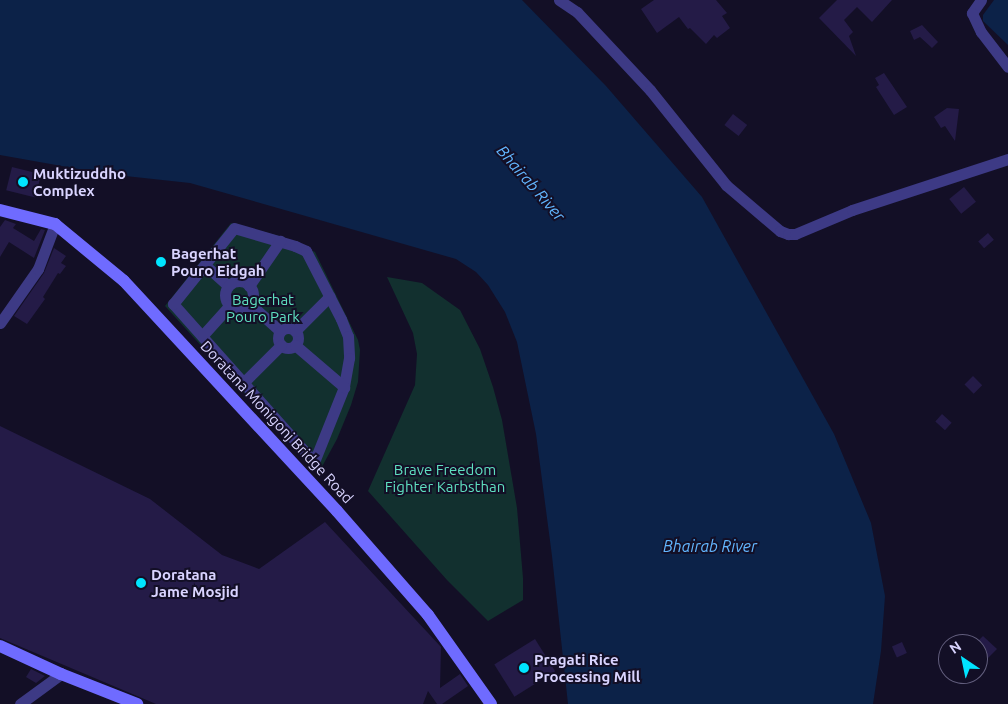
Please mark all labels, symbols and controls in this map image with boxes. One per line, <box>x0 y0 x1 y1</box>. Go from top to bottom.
water label: Bhairab River <box>493 141 569 225</box>
place label: Muktizuddho Complex <box>33 164 126 199</box>
marker: Muktizuddho Complex <box>17 176 29 188</box>
place label: Bagerhat Pouro Eidgah <box>171 244 265 279</box>
marker: Bagerhat Pouro Eidgah <box>155 256 167 268</box>
park label: Bagerhat Pouro Park <box>226 290 300 325</box>
street label: Doratana Monigonj Bridge Road <box>197 337 357 507</box>
park label: Brave Freedom Fighter Karbsthan <box>385 460 505 495</box>
water label: Bhairab River <box>663 536 757 556</box>
place label: Doratana Jame Mosjid <box>151 565 239 600</box>
marker: Doratana Jame Mosjid <box>135 577 147 589</box>
north arrow <box>938 634 988 684</box>
text: N <box>946 638 964 657</box>
place label: Pragati Rice Processing Mill <box>534 650 640 685</box>
marker: Pragati Rice Processing Mill <box>518 662 530 674</box>

